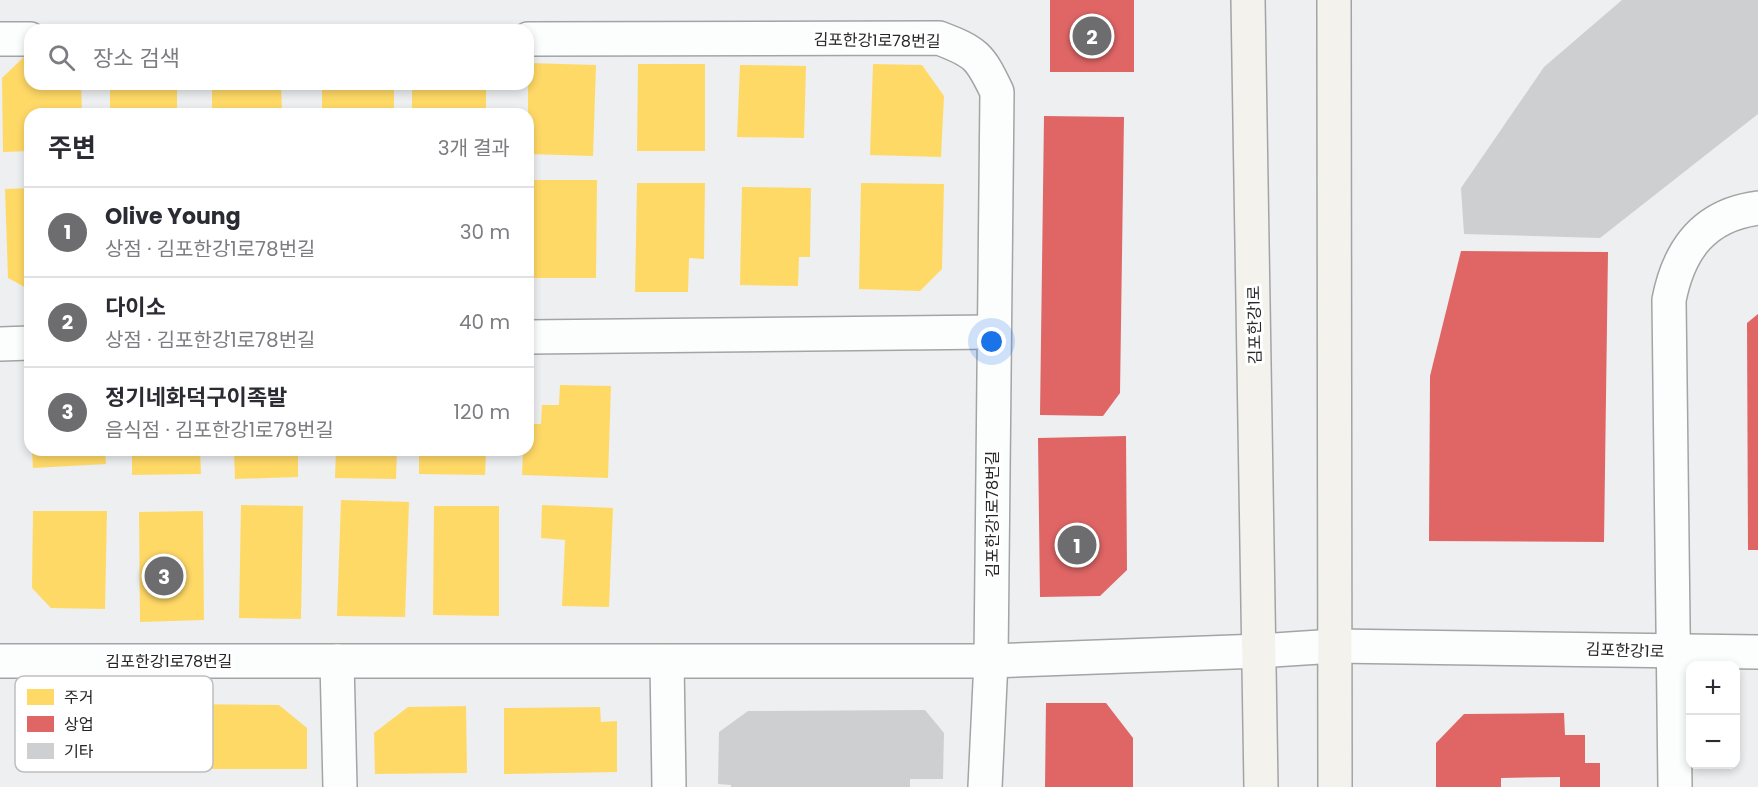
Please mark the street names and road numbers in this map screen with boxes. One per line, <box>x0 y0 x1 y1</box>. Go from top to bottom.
street label: 김포한강1로78번길 <box>813 28 941 53</box>
street label: 김포한강1로 <box>1242 285 1267 365</box>
street label: 김포한강1로78번길 <box>981 451 1004 578</box>
street label: 김포한강1로 <box>1585 638 1665 663</box>
street label: 김포한강1로78번길 <box>106 650 233 673</box>

